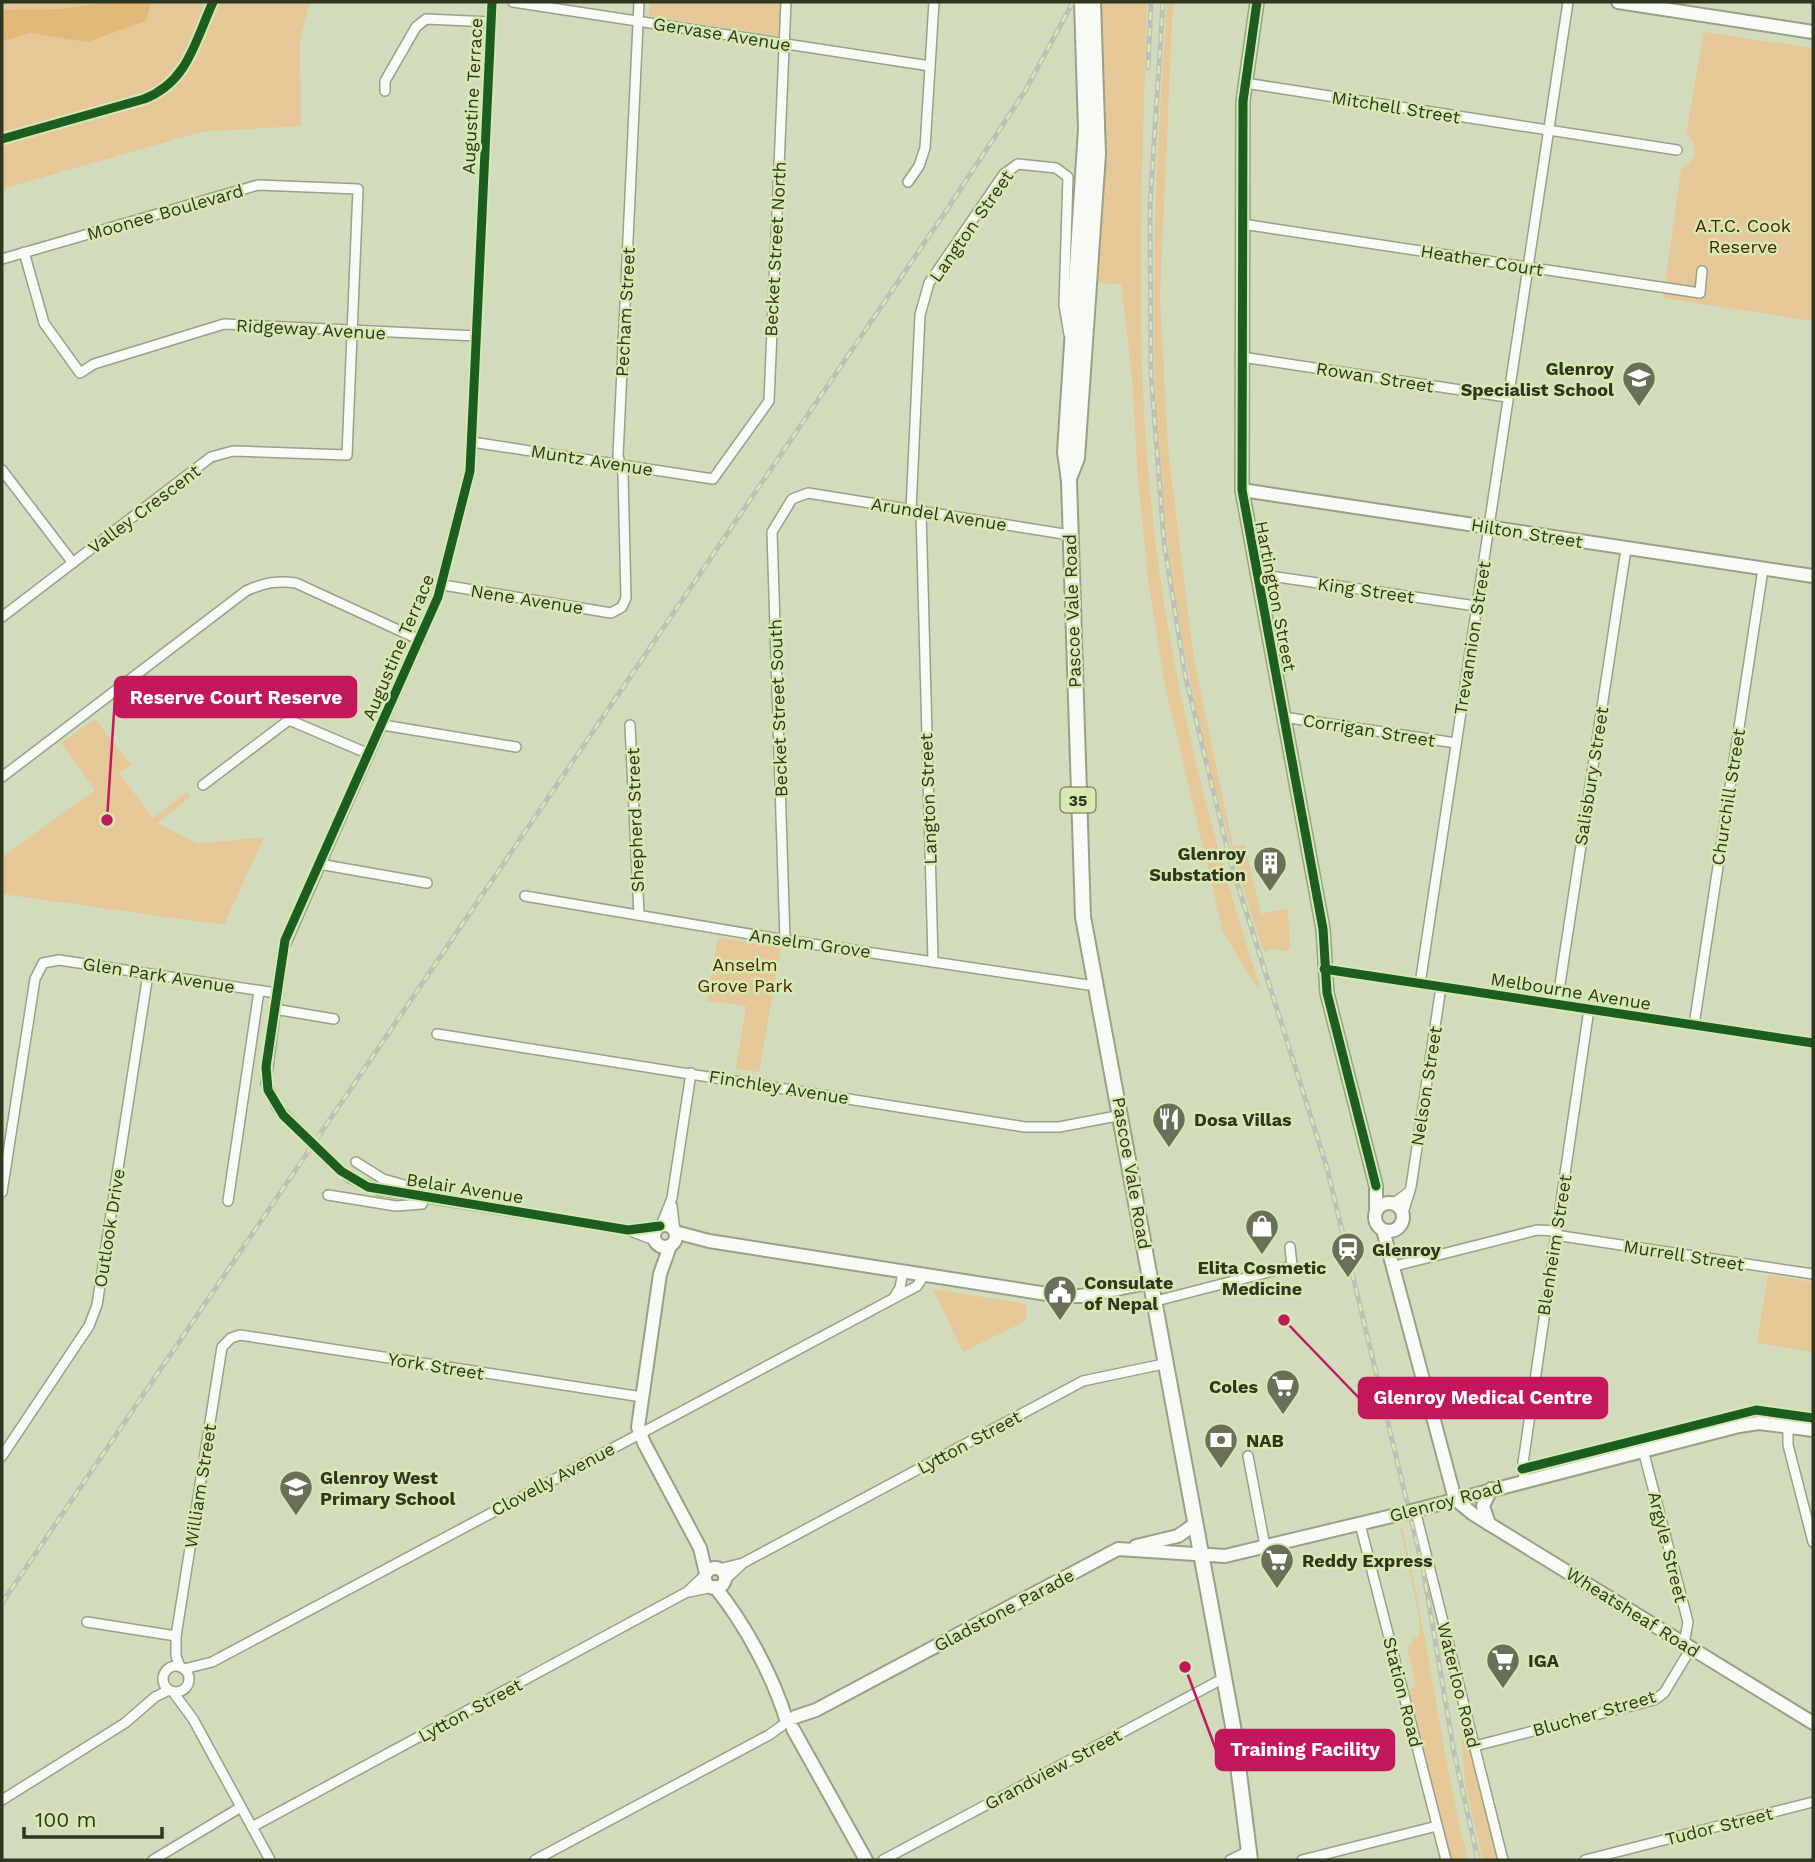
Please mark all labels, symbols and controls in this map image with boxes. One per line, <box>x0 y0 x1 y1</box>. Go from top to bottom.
street label: Gervase Avenue <box>652 13 792 55</box>
street label: Augustine Terrace <box>457 17 487 175</box>
street label: Mitchell Street <box>1330 86 1462 128</box>
street label: Becket Street North <box>760 161 790 337</box>
street label: Langton Street <box>925 166 1018 286</box>
street label: Moonee Boulevard <box>84 180 246 244</box>
park label: A.T.C. Cook Reserve <box>1695 215 1791 257</box>
street label: Heather Court <box>1419 240 1545 280</box>
street label: Pecham Street <box>611 246 639 378</box>
street label: Ridgeway Avenue <box>235 315 387 343</box>
street label: Rowan Street <box>1315 357 1436 397</box>
place label: Glenroy Specialist School <box>1461 358 1615 400</box>
school or university icon: Glenroy Specialist School <box>1620 359 1658 408</box>
street label: Muntz Avenue <box>529 440 655 480</box>
street label: Valley Crescent <box>84 460 205 558</box>
street label: Arundel Avenue <box>870 493 1008 535</box>
street label: Hilton Street <box>1470 514 1585 552</box>
street label: Hartington Street <box>1251 519 1301 674</box>
street label: Pascoe Vale Road <box>1059 534 1085 688</box>
street label: Trevannion Street <box>1449 559 1495 716</box>
street label: Augustine Terrace <box>358 571 438 723</box>
street label: King Street <box>1316 573 1416 607</box>
street label: Nene Avenue <box>469 580 585 618</box>
street label: Becket Street South <box>764 619 792 797</box>
callout: Reserve Court Reserve <box>115 677 356 717</box>
text: Reserve Court Reserve <box>130 686 342 709</box>
street label: Salisbury Street <box>1570 705 1612 847</box>
street label: Corrigan Street <box>1301 709 1437 751</box>
street label: Churchill Street <box>1707 727 1749 867</box>
street label: Langton Street <box>915 732 941 865</box>
street label: Shepherd Street <box>622 747 648 893</box>
road number: 35 <box>1060 788 1096 813</box>
place label: Glenroy Substation <box>1149 843 1247 885</box>
building icon: Glenroy Substation <box>1251 844 1289 893</box>
street label: Anselm Grove <box>748 924 872 962</box>
street label: Glen Park Avenue <box>81 953 237 997</box>
park label: Anselm Grove Park <box>697 954 793 996</box>
street label: Melbourne Avenue <box>1489 968 1653 1014</box>
street label: Nelson Street <box>1406 1024 1446 1147</box>
street label: Finchley Avenue <box>707 1066 851 1108</box>
street label: Pascoe Vale Road <box>1108 1095 1156 1251</box>
restaurant icon: Dosa Villas <box>1150 1100 1188 1149</box>
place label: Dosa Villas <box>1194 1109 1292 1130</box>
street label: Outlook Drive <box>89 1167 129 1289</box>
street label: Belair Avenue <box>405 1168 525 1208</box>
street label: Blenheim Street <box>1532 1172 1576 1317</box>
shop icon: Elita Cosmetic Medicine <box>1243 1207 1281 1256</box>
station icon: Glenroy <box>1329 1230 1367 1279</box>
street label: Murrell Street <box>1622 1235 1746 1275</box>
place label: Glenroy <box>1372 1239 1441 1260</box>
place label: Elita Cosmetic Medicine <box>1197 1257 1327 1299</box>
place label: Consulate of Nepal <box>1084 1272 1173 1314</box>
public building icon: Consulate of Nepal <box>1041 1273 1079 1322</box>
street label: York Street <box>386 1348 486 1384</box>
supermarket icon: Coles <box>1264 1367 1302 1416</box>
place label: Coles <box>1209 1376 1258 1397</box>
callout: Glenroy Medical Centre <box>1359 1378 1607 1418</box>
text: Glenroy Medical Centre <box>1373 1386 1593 1409</box>
street label: Lytton Street <box>913 1406 1025 1478</box>
bank icon: NAB <box>1202 1421 1240 1470</box>
street label: William Street <box>180 1422 220 1550</box>
place label: NAB <box>1246 1430 1284 1451</box>
street label: Clovelly Avenue <box>488 1438 618 1520</box>
place label: Glenroy West Primary School <box>320 1467 456 1509</box>
school or university icon: Glenroy West Primary School <box>277 1468 315 1517</box>
street label: Glenroy Road <box>1387 1476 1505 1526</box>
street label: Argyle Street <box>1644 1489 1692 1605</box>
supermarket icon: Reddy Express <box>1258 1541 1296 1590</box>
place label: Reddy Express <box>1302 1550 1433 1571</box>
street label: Wheatsheaf Road <box>1562 1562 1704 1662</box>
street label: Gladstone Parade <box>930 1564 1078 1656</box>
street label: Waterloo Road <box>1433 1620 1485 1750</box>
street label: Station Road <box>1379 1635 1427 1749</box>
supermarket icon: IGA <box>1484 1641 1522 1690</box>
place label: IGA <box>1528 1650 1560 1671</box>
street label: Lytton Street <box>414 1674 526 1746</box>
street label: Blucher Street <box>1530 1685 1658 1741</box>
street label: Grandview Street <box>981 1724 1125 1814</box>
callout: Training Facility <box>1216 1730 1394 1770</box>
text: Training Facility <box>1230 1738 1380 1761</box>
scale bar <box>24 1796 163 1840</box>
street label: Tudor Street <box>1663 1802 1775 1850</box>
text: 100 m <box>35 1807 97 1832</box>

